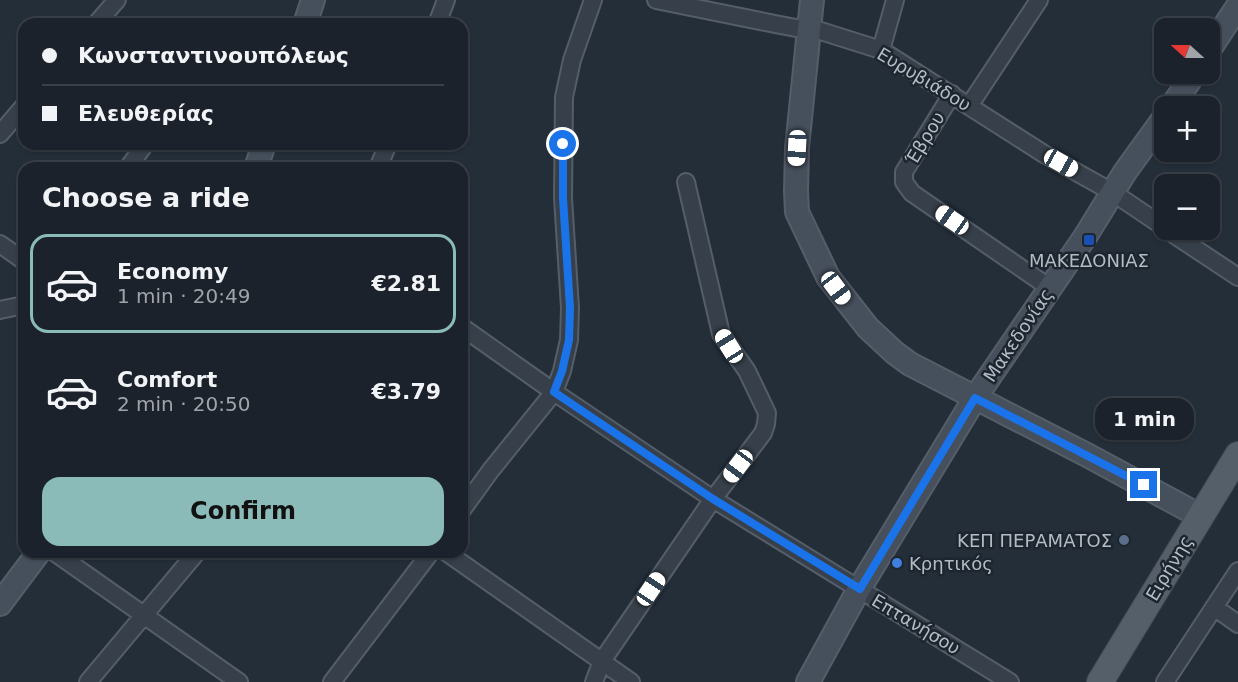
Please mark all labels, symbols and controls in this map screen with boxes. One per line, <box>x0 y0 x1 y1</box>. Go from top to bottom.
north arrow <box>1154 18 1220 84</box>
map controls <box>1154 18 1220 240</box>
text: Κωνσταντινουπόλεως <box>78 43 349 68</box>
street label: Ευρυβιάδου <box>873 43 975 115</box>
button: + <box>1154 96 1220 162</box>
text: Ελευθερίας <box>78 101 214 126</box>
street label: Έβρου <box>901 108 949 169</box>
route start <box>549 130 576 157</box>
car <box>787 130 807 166</box>
car <box>1041 146 1081 180</box>
button: − <box>1154 174 1220 240</box>
text: Choose a ride <box>42 182 250 213</box>
car <box>932 202 972 238</box>
marker: ΜΑΚΕΔΟΝΙΑΣ <box>1082 233 1096 247</box>
place label: ΜΑΚΕΔΟΝΙΑΣ <box>1029 250 1149 271</box>
icon: car <box>45 257 99 311</box>
text: Economy <box>117 259 228 284</box>
car <box>818 268 854 308</box>
text: €2.81 <box>371 271 441 296</box>
text: 1 min · 20:49 <box>117 284 251 308</box>
street label: Μακεδονίας <box>979 284 1057 386</box>
car <box>712 326 746 366</box>
icon: car <box>45 365 99 419</box>
text: Comfort <box>117 367 217 392</box>
text: €3.79 <box>371 379 441 404</box>
text: 2 min · 20:50 <box>117 392 251 416</box>
callout: 1 min <box>1094 398 1194 440</box>
text: 1 min <box>1113 407 1176 431</box>
car <box>720 446 756 486</box>
route end <box>1130 471 1157 498</box>
button: Confirm <box>42 477 444 546</box>
place label: ΚΕΠ ΠΕΡΑΜΑΤΟΣ <box>957 530 1112 551</box>
street label: Ειρήνης <box>1141 532 1197 604</box>
marker: ΚΕΠ ΠΕΡΑΜΑΤΟΣ <box>1117 533 1131 547</box>
place label: Κρητικός <box>909 553 993 574</box>
marker: Κρητικός <box>890 556 904 570</box>
car <box>633 569 669 609</box>
street label: Επτανήσου <box>868 589 964 659</box>

